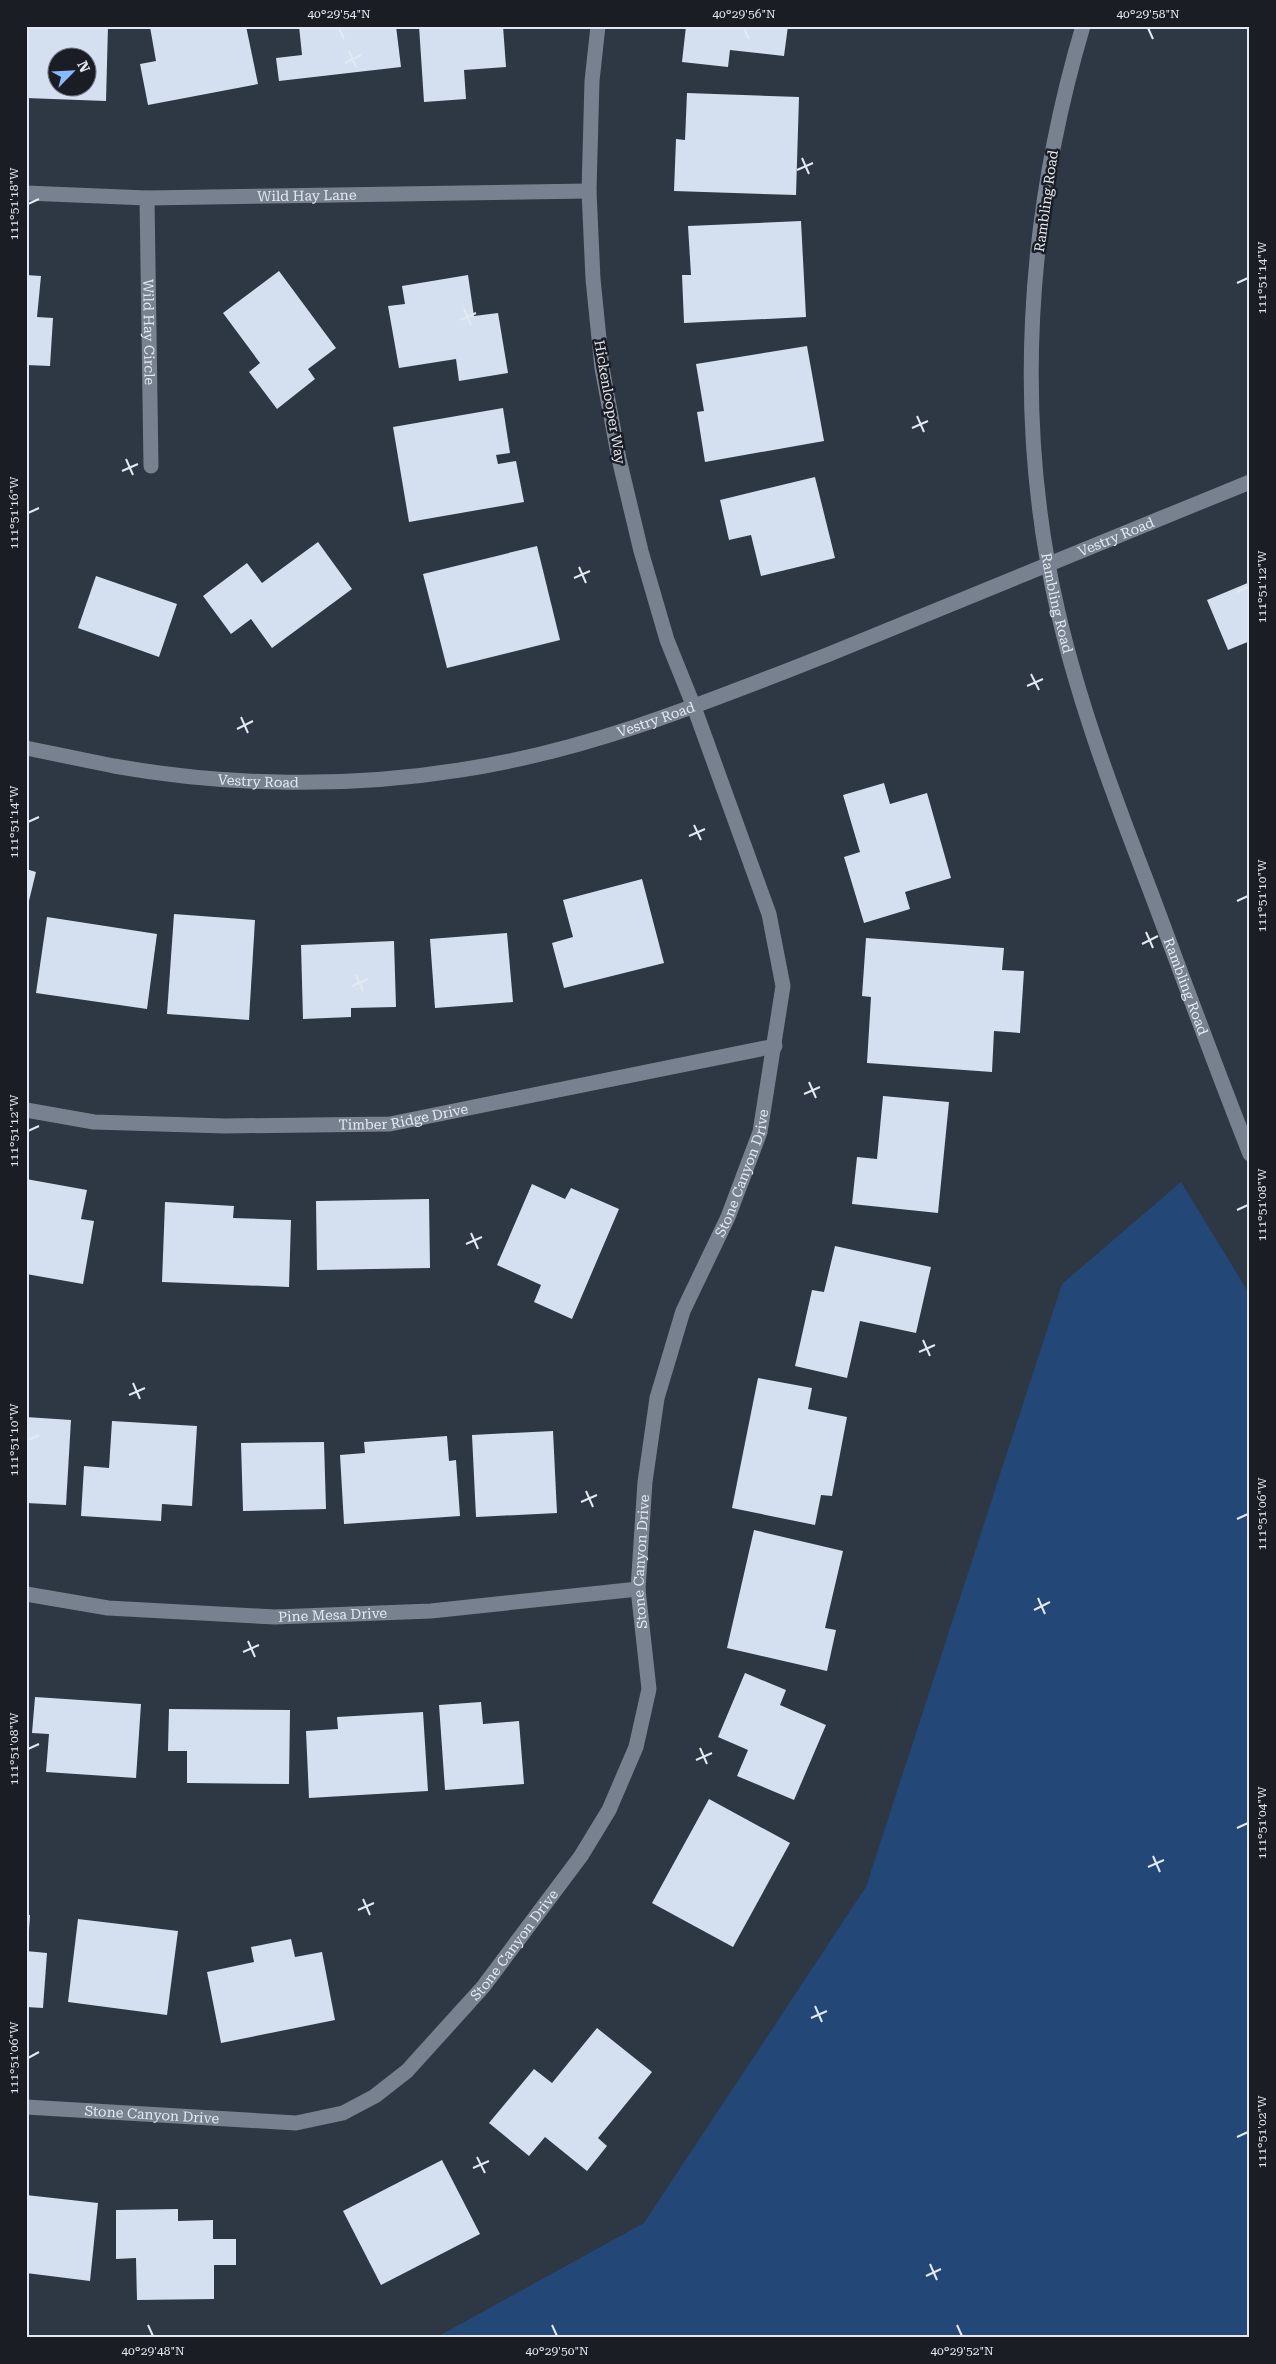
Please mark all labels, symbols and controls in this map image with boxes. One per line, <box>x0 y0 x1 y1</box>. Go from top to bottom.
text: 40°29'54"N <box>307 7 371 21</box>
text: 40°29'56"N <box>712 7 776 21</box>
text: 40°29'58"N <box>1116 7 1180 21</box>
north arrow <box>48 48 98 98</box>
text: N <box>74 59 93 75</box>
street label: Rambling Road <box>1031 149 1061 253</box>
text: 111°51'18"W <box>7 167 21 240</box>
street label: Wild Hay Lane <box>257 187 357 204</box>
text: 111°51'14"W <box>1255 241 1269 314</box>
street label: Wild Hay Circle <box>140 279 158 386</box>
street label: Hickenlooper Way <box>591 339 629 466</box>
text: 111°51'16"W <box>7 476 21 549</box>
street label: Vestry Road <box>1075 514 1156 560</box>
text: 111°51'12"W <box>1255 550 1269 623</box>
street label: Rambling Road <box>1038 551 1076 655</box>
street label: Vestry Road <box>615 699 697 740</box>
street label: Vestry Road <box>217 771 299 790</box>
text: 111°51'14"W <box>7 785 21 858</box>
text: 111°51'10"W <box>1255 859 1269 932</box>
street label: Rambling Road <box>1161 936 1211 1037</box>
text: 111°51'12"W <box>7 1094 21 1167</box>
street label: Timber Ridge Drive <box>338 1100 470 1133</box>
street label: Stone Canyon Drive <box>712 1108 772 1240</box>
text: 111°51'08"W <box>1255 1168 1269 1241</box>
text: 111°51'10"W <box>7 1403 21 1476</box>
text: 111°51'06"W <box>1255 1477 1269 1550</box>
street label: Stone Canyon Drive <box>630 1494 652 1630</box>
street label: Pine Mesa Drive <box>278 1605 388 1625</box>
text: 111°51'08"W <box>7 1712 21 1785</box>
text: 111°51'04"W <box>1255 1786 1269 1859</box>
street label: Stone Canyon Drive <box>467 1886 561 2004</box>
text: 111°51'06"W <box>7 2021 21 2094</box>
text: 111°51'02"W <box>1255 2095 1269 2168</box>
street label: Stone Canyon Drive <box>84 2102 220 2126</box>
text: 40°29'48"N <box>121 2344 185 2358</box>
text: 40°29'50"N <box>525 2344 589 2358</box>
text: 40°29'52"N <box>930 2344 994 2358</box>

